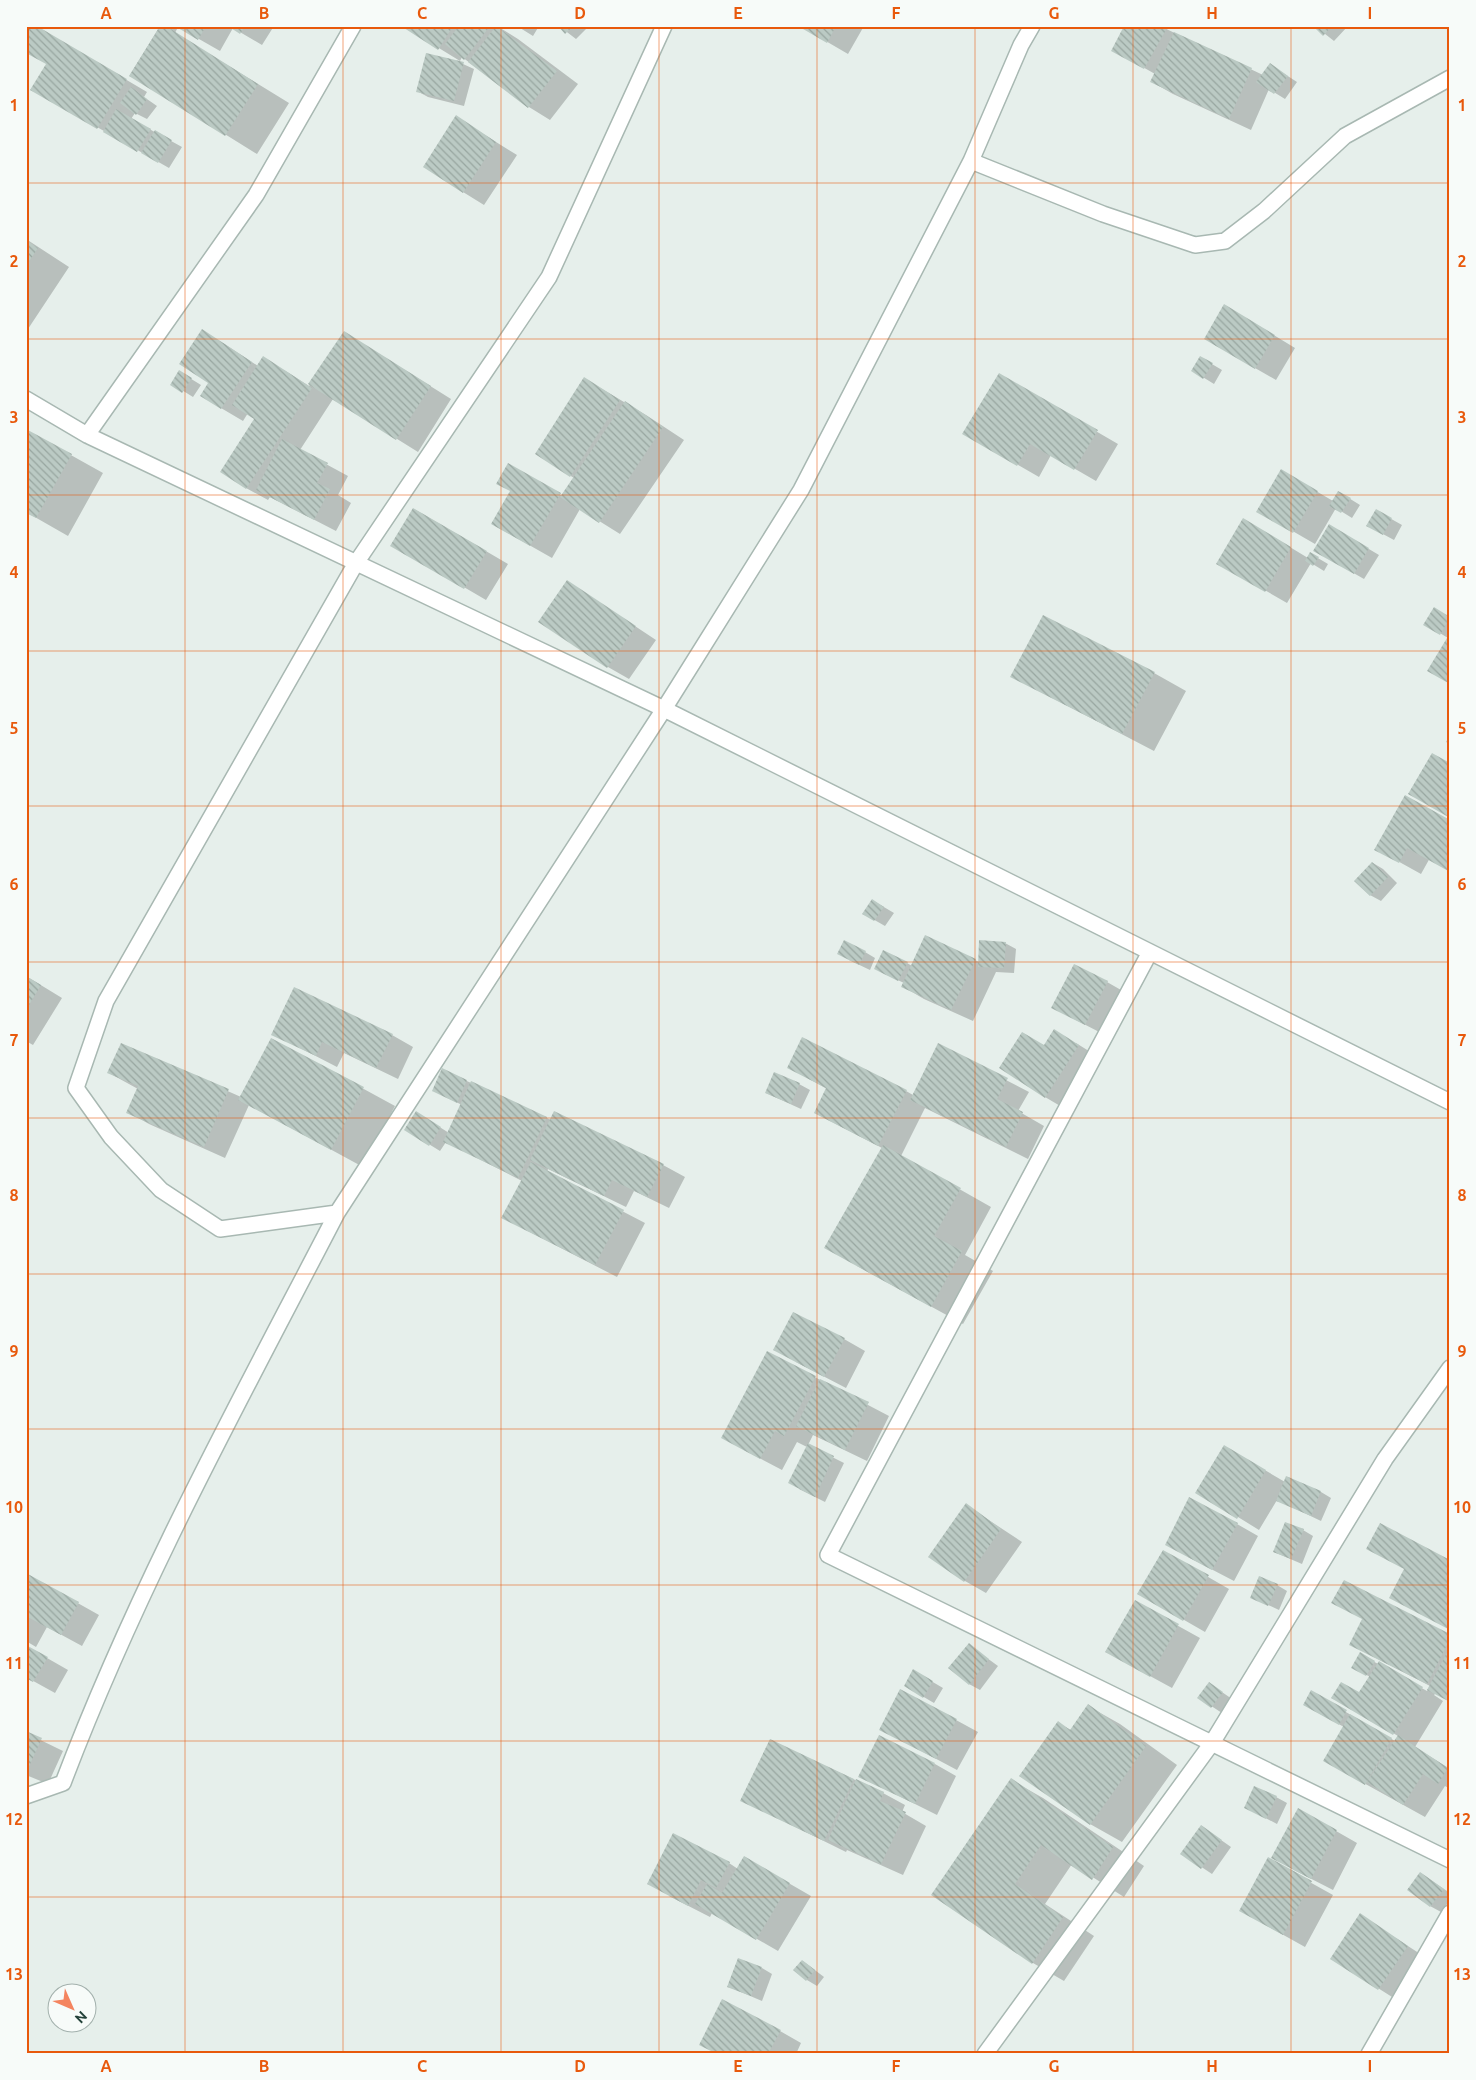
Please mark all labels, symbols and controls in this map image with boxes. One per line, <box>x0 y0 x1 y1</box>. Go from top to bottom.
text: A <box>100 4 112 22</box>
text: B <box>259 4 269 22</box>
text: C <box>417 4 427 22</box>
text: D <box>574 4 586 22</box>
text: E <box>733 4 743 22</box>
text: F <box>892 4 901 22</box>
text: G <box>1048 4 1060 22</box>
text: H <box>1206 4 1218 22</box>
text: I <box>1368 4 1372 22</box>
text: 1 <box>9 96 19 114</box>
text: 1 <box>1457 96 1467 114</box>
text: 2 <box>9 252 19 270</box>
text: 2 <box>1457 252 1467 270</box>
text: 3 <box>9 408 19 426</box>
text: 3 <box>1457 408 1467 426</box>
text: 4 <box>9 563 19 581</box>
text: 4 <box>1457 563 1467 581</box>
text: 5 <box>9 719 19 737</box>
text: 5 <box>1457 719 1467 737</box>
text: 6 <box>9 875 19 893</box>
text: 6 <box>1457 875 1467 893</box>
text: 7 <box>9 1031 19 1049</box>
text: 7 <box>1457 1031 1467 1049</box>
text: 8 <box>9 1186 19 1204</box>
text: 8 <box>1457 1186 1467 1204</box>
text: 9 <box>9 1342 19 1360</box>
text: 9 <box>1457 1342 1467 1360</box>
text: 10 <box>5 1498 23 1516</box>
text: 10 <box>1453 1498 1471 1516</box>
text: 11 <box>5 1654 23 1672</box>
text: 11 <box>1453 1654 1471 1672</box>
text: 12 <box>5 1810 23 1828</box>
text: 12 <box>1453 1810 1471 1828</box>
text: 13 <box>5 1965 23 1983</box>
text: 13 <box>1453 1965 1471 1983</box>
north arrow <box>48 1982 98 2032</box>
text: N <box>72 2008 91 2027</box>
text: A <box>100 2057 112 2075</box>
text: B <box>259 2057 269 2075</box>
text: C <box>417 2057 427 2075</box>
text: D <box>574 2057 586 2075</box>
text: E <box>733 2057 743 2075</box>
text: F <box>892 2057 901 2075</box>
text: G <box>1048 2057 1060 2075</box>
text: H <box>1206 2057 1218 2075</box>
text: I <box>1368 2057 1372 2075</box>

